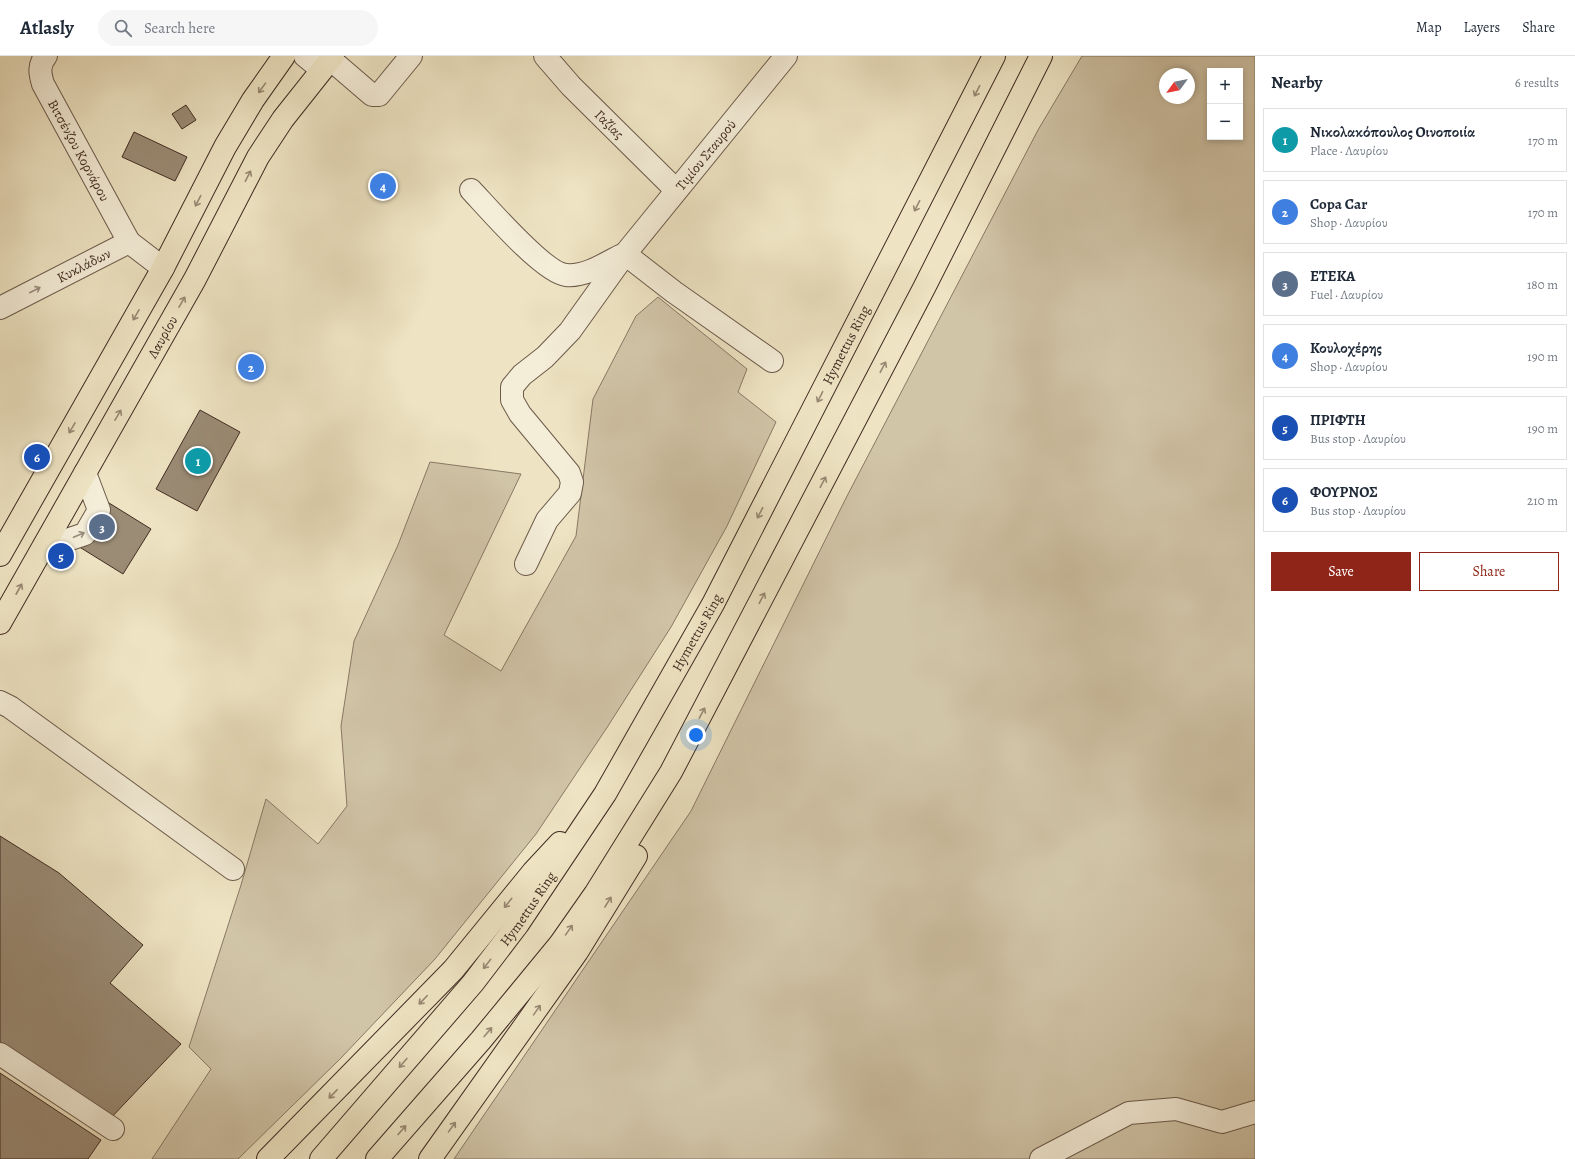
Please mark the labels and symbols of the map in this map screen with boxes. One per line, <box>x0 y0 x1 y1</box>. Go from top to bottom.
north arrow <box>1159 68 1195 104</box>
one-way arrow <box>258 82 266 93</box>
one-way arrow <box>972 84 980 96</box>
street label: Βιτσένζου Κορνάρου <box>43 96 114 205</box>
street label: Γαζίας <box>590 106 628 143</box>
street label: Τιμίου Σταυρού <box>671 116 741 195</box>
one-way arrow <box>245 170 252 182</box>
pin: 4 <box>370 171 396 201</box>
one-way arrow <box>193 194 201 206</box>
one-way arrow <box>913 200 920 212</box>
street label: Κυκλάδων <box>54 244 114 287</box>
one-way arrow <box>29 286 41 293</box>
one-way arrow <box>178 296 186 308</box>
street label: Hymettus Ring <box>818 302 875 388</box>
one-way arrow <box>132 309 140 321</box>
street label: Λαυρίου <box>143 312 182 363</box>
pin: 2 <box>238 352 264 382</box>
one-way arrow <box>879 361 887 373</box>
one-way arrow <box>816 391 823 403</box>
one-way arrow <box>114 410 122 422</box>
one-way arrow <box>68 422 76 434</box>
pin: 6 <box>24 442 50 472</box>
pin: 1 <box>185 446 211 476</box>
one-way arrow <box>819 477 827 489</box>
one-way arrow <box>756 506 764 518</box>
pin: 3 <box>89 512 115 542</box>
one-way arrow <box>73 531 85 539</box>
pin: 5 <box>48 541 74 571</box>
one-way arrow <box>16 584 24 596</box>
street label: Hymettus Ring <box>668 590 727 675</box>
one-way arrow <box>759 592 767 604</box>
one-way arrow <box>699 707 707 719</box>
your location <box>686 725 706 745</box>
street label: Hymettus Ring <box>496 868 561 950</box>
one-way arrow <box>605 896 613 908</box>
one-way arrow <box>504 897 513 908</box>
one-way arrow <box>565 925 573 936</box>
one-way arrow <box>483 958 491 969</box>
one-way arrow <box>419 995 428 1005</box>
one-way arrow <box>533 1005 541 1016</box>
one-way arrow <box>484 1026 492 1037</box>
one-way arrow <box>398 1057 407 1068</box>
one-way arrow <box>328 1089 338 1099</box>
one-way arrow <box>448 1122 457 1133</box>
one-way arrow <box>398 1124 407 1135</box>

